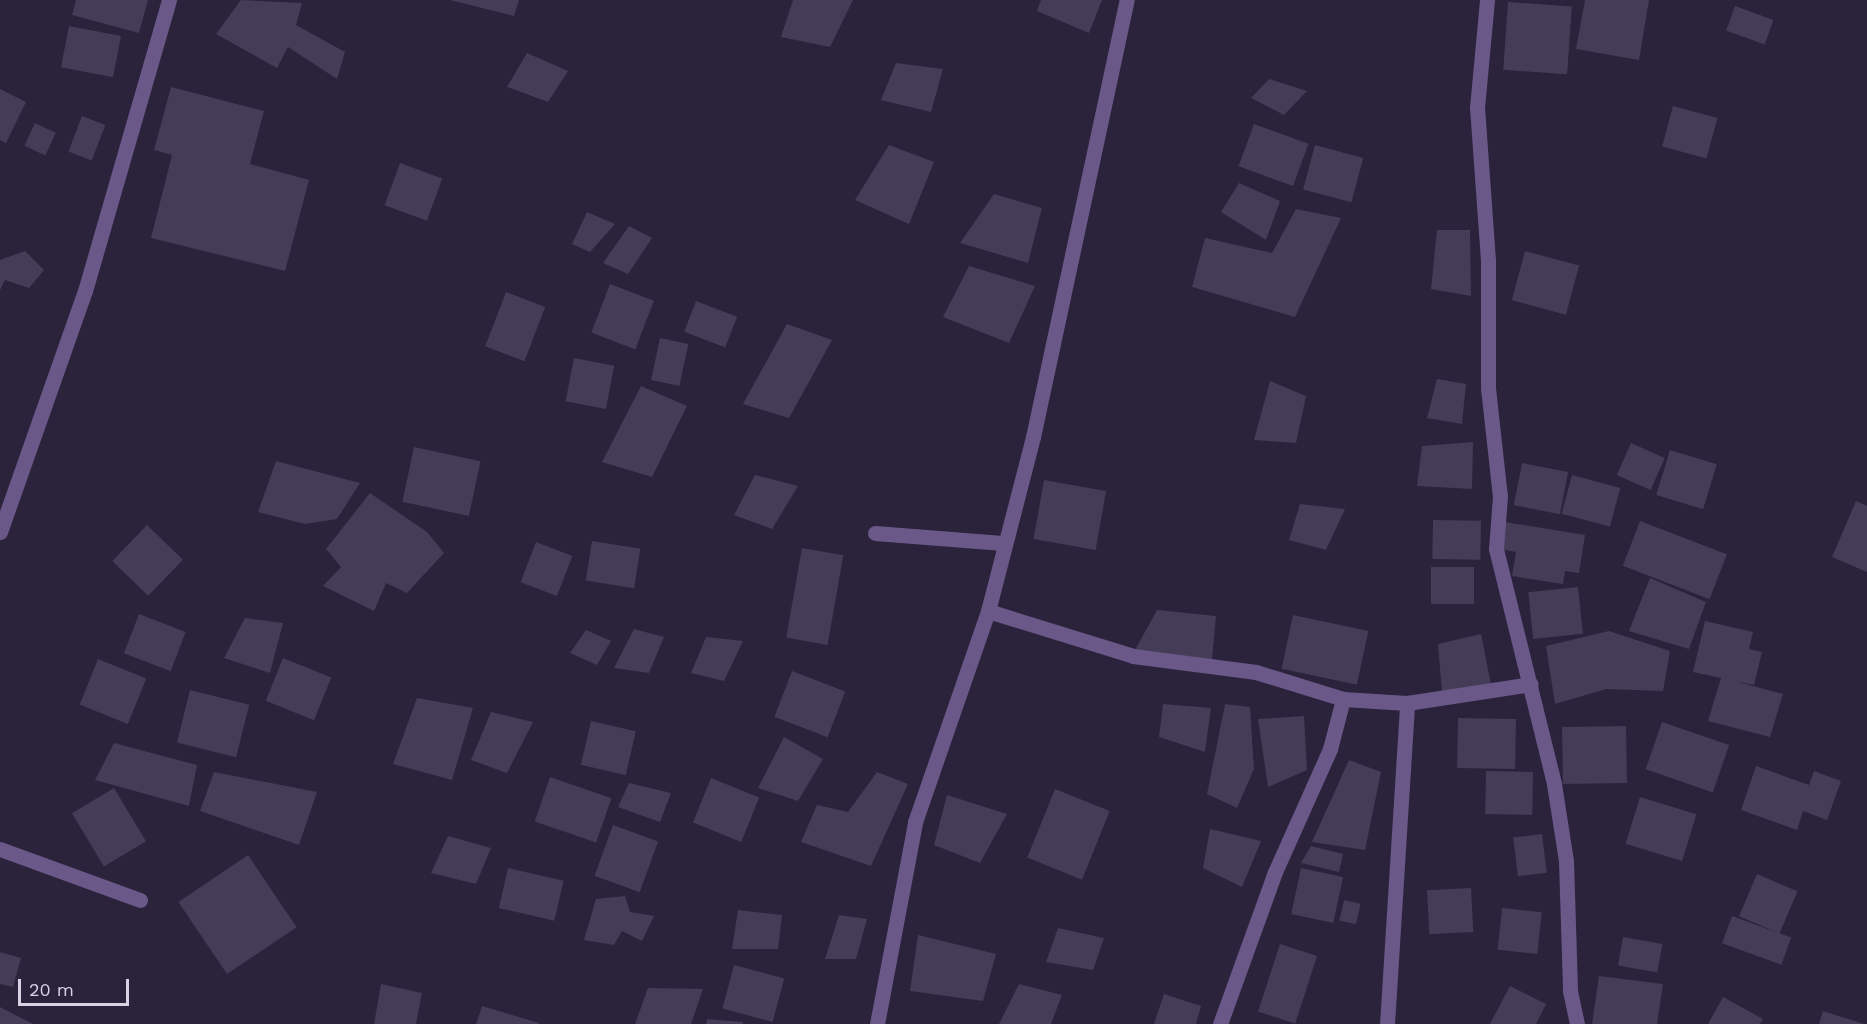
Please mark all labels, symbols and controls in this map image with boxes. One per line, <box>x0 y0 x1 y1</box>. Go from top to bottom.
scale bar <box>21 967 132 1005</box>
text: 20 m <box>29 979 74 1000</box>

